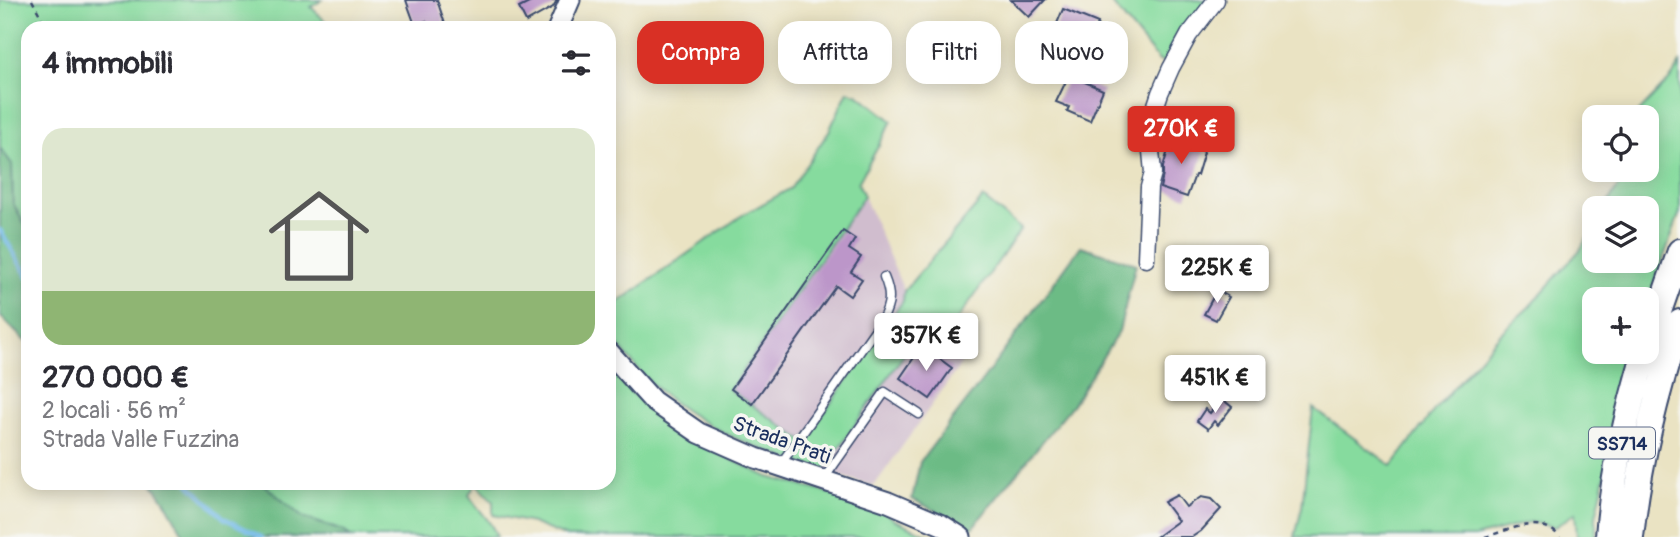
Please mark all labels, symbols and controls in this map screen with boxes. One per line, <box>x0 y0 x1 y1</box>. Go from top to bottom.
chip: Compra <box>637 21 764 84</box>
chip: Affitta <box>778 21 892 84</box>
chip: Filtri <box>906 21 1001 84</box>
chip: Nuovo <box>1015 21 1128 84</box>
icon: filters <box>557 44 595 82</box>
text: 4 immobili <box>42 45 172 82</box>
map controls <box>1582 105 1659 364</box>
button: locate <box>1582 105 1659 182</box>
pin: 270K € <box>1124 106 1238 166</box>
text: 270K € <box>1144 114 1218 143</box>
icon: home <box>256 173 382 299</box>
button: layers <box>1582 196 1659 273</box>
pin: 225K € <box>1160 246 1274 305</box>
text: 225K € <box>1181 253 1253 282</box>
button: + <box>1582 287 1659 364</box>
pin: 357K € <box>869 314 983 373</box>
text: 357K € <box>890 321 962 350</box>
pin: 451K € <box>1158 356 1272 415</box>
text: 270 000 € <box>42 359 189 396</box>
text: 451K € <box>1181 363 1249 392</box>
text: 2 locali · 56 m² <box>42 396 186 425</box>
street label: Strada Prati <box>729 410 835 471</box>
text: Strada Valle Fuzzina <box>42 425 239 454</box>
road number: SS714 <box>1589 428 1655 458</box>

